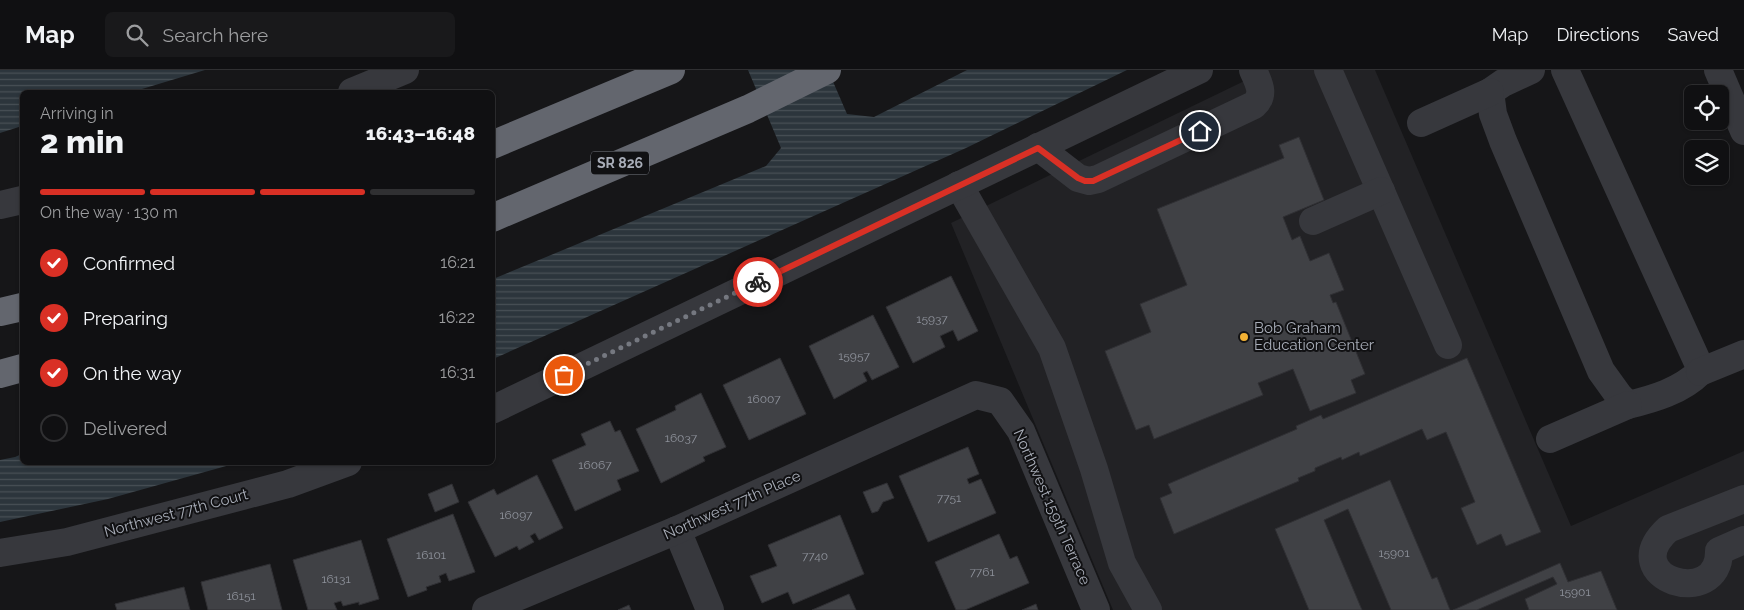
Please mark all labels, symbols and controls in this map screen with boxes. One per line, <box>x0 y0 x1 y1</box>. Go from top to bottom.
search box <box>105 12 455 57</box>
text: Map <box>25 20 75 49</box>
icon: search <box>123 21 151 49</box>
text: Search here <box>163 24 268 46</box>
text: Map <box>1492 24 1528 45</box>
text: Directions <box>1556 24 1640 45</box>
text: Saved <box>1668 24 1719 45</box>
map controls <box>1684 85 1729 185</box>
button: locate <box>1684 85 1729 130</box>
text: Arriving in <box>40 104 114 123</box>
pin <box>1179 110 1221 152</box>
icon: home <box>1186 117 1214 145</box>
text: 16:43–16:48 <box>366 122 475 144</box>
text: 2 min <box>40 123 124 160</box>
button: layers <box>1684 140 1729 185</box>
road number: SR 826 <box>591 152 649 175</box>
text: On the way · 130 m <box>40 203 178 222</box>
icon: check <box>40 249 68 277</box>
text: Confirmed <box>83 252 175 274</box>
text: 16:21 <box>440 253 475 272</box>
courier <box>733 257 783 307</box>
icon: bike <box>744 268 772 296</box>
icon: check <box>40 304 68 332</box>
text: Preparing <box>83 307 168 329</box>
text: 16:22 <box>439 308 475 327</box>
house number: 15937 <box>916 312 948 326</box>
place label: Bob Graham Education Center <box>1254 319 1375 354</box>
marker: Bob Graham Education Center <box>1238 331 1250 343</box>
house number: 15957 <box>838 349 870 363</box>
pin <box>543 354 585 396</box>
icon: check <box>40 359 68 387</box>
icon: bag <box>550 361 578 389</box>
text: On the way <box>83 362 182 384</box>
text: 16:31 <box>440 363 475 382</box>
house number: 16007 <box>747 392 781 406</box>
text: Delivered <box>83 417 167 439</box>
street label: Northwest 159th Terrace <box>1010 426 1095 588</box>
house number: 16037 <box>665 431 698 445</box>
house number: 16067 <box>578 458 612 472</box>
street label: Northwest 77th Place <box>661 467 804 543</box>
street label: Northwest 77th Court <box>102 485 250 541</box>
house number: 7751 <box>937 491 961 505</box>
house number: 16097 <box>499 508 533 522</box>
house number: 15901 <box>1378 546 1410 560</box>
house number: 16101 <box>416 548 446 562</box>
house number: 7740 <box>802 549 828 563</box>
house number: 7761 <box>969 565 995 579</box>
house number: 16131 <box>321 572 351 586</box>
house number: 15901 <box>1559 585 1591 599</box>
house number: 16151 <box>226 589 256 603</box>

